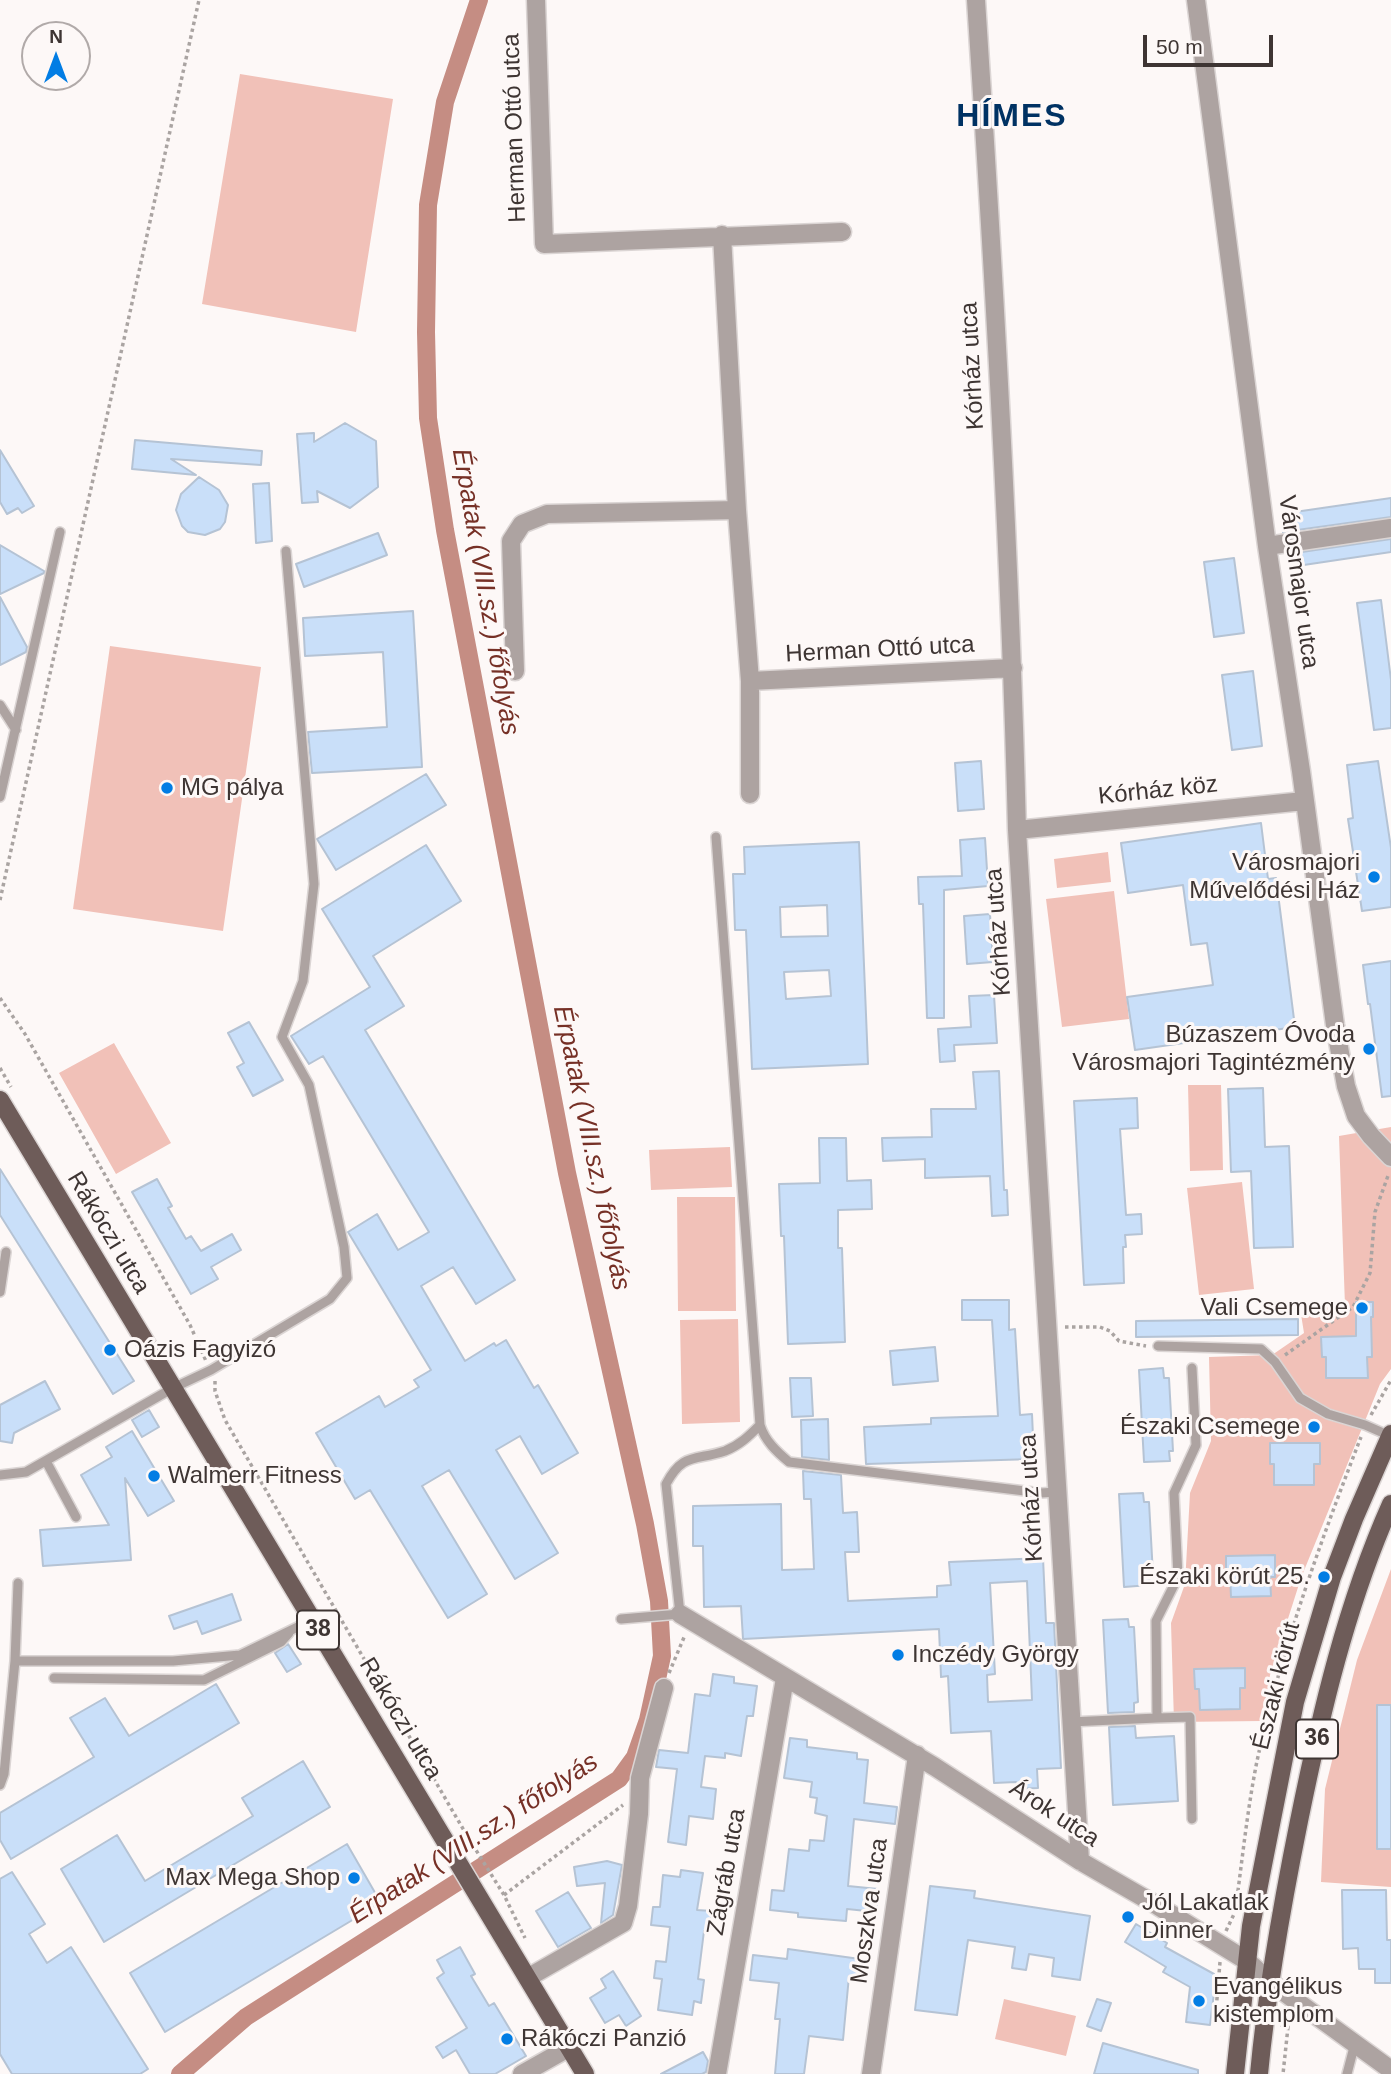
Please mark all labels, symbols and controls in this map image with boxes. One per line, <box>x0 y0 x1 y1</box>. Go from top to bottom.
north arrow <box>21 21 91 91</box>
scale bar <box>1146 21 1276 65</box>
text: N <box>49 26 63 47</box>
street label: Herman Ottó utca <box>497 33 533 223</box>
text: 50 m <box>1156 35 1203 58</box>
district label: HÍMES <box>957 98 1067 136</box>
street label: Kórház utca <box>955 301 991 431</box>
water label: Érpatak (VIII.sz.) főfolyás <box>444 446 526 738</box>
street label: Városmajor utca <box>1272 493 1324 671</box>
street label: Herman Ottó utca <box>785 631 975 669</box>
street label: Kórház köz <box>1097 770 1219 812</box>
place label: MG pálya <box>181 774 284 802</box>
marker: MG pálya <box>159 780 175 796</box>
place label: Városmajori Művelődési Ház <box>1189 849 1360 905</box>
street label: Kórház utca <box>980 867 1018 997</box>
marker: Városmajori Művelődési Ház <box>1366 869 1382 885</box>
water label: Érpatak (VIII.sz.) főfolyás <box>546 1003 636 1293</box>
place label: Búzaszem Óvoda Városmajori Tagintézmény <box>1072 1021 1355 1077</box>
marker: Búzaszem Óvoda Városmajori Tagintézmény <box>1361 1041 1377 1057</box>
street label: Rákóczi utca <box>60 1167 156 1299</box>
place label: Vali Csemege <box>1200 1294 1348 1322</box>
marker: Vali Csemege <box>1354 1300 1370 1316</box>
place label: Oázis Fagyizó <box>124 1336 276 1364</box>
marker: Oázis Fagyizó <box>102 1342 118 1358</box>
place label: Északi Csemege <box>1120 1413 1300 1441</box>
marker: Északi Csemege <box>1306 1419 1322 1435</box>
street label: Kórház utca <box>1014 1433 1050 1563</box>
place label: Walmerr Fitness <box>168 1462 342 1490</box>
marker: Walmerr Fitness <box>146 1468 162 1484</box>
place label: Északi körút 25. <box>1139 1563 1310 1591</box>
marker: Északi körút 25. <box>1316 1569 1332 1585</box>
road number: 38 <box>297 1610 339 1650</box>
street label: Északi körút <box>1247 1619 1307 1753</box>
place label: Inczédy György <box>912 1641 1079 1669</box>
marker: Inczédy György <box>890 1647 906 1663</box>
street label: Rákóczi utca <box>352 1653 448 1785</box>
road number: 36 <box>1296 1720 1338 1758</box>
water label: Érpatak (VIII.sz.) főfolyás <box>344 1747 604 1931</box>
street label: Árok utca <box>1004 1774 1104 1854</box>
street label: Zágráb utca <box>702 1806 752 1938</box>
street label: Moszkva utca <box>846 1836 894 1986</box>
place label: Max Mega Shop <box>165 1864 340 1892</box>
marker: Max Mega Shop <box>346 1870 362 1886</box>
place label: Jól Lakatlak Dinner <box>1142 1889 1269 1945</box>
marker: Jól Lakatlak Dinner <box>1120 1909 1136 1925</box>
place label: Evangélikus kistemplom <box>1213 1973 1342 2029</box>
marker: Evangélikus kistemplom <box>1191 1993 1207 2009</box>
place label: Rákóczi Panzió <box>521 2025 686 2053</box>
marker: Rákóczi Panzió <box>499 2031 515 2047</box>

